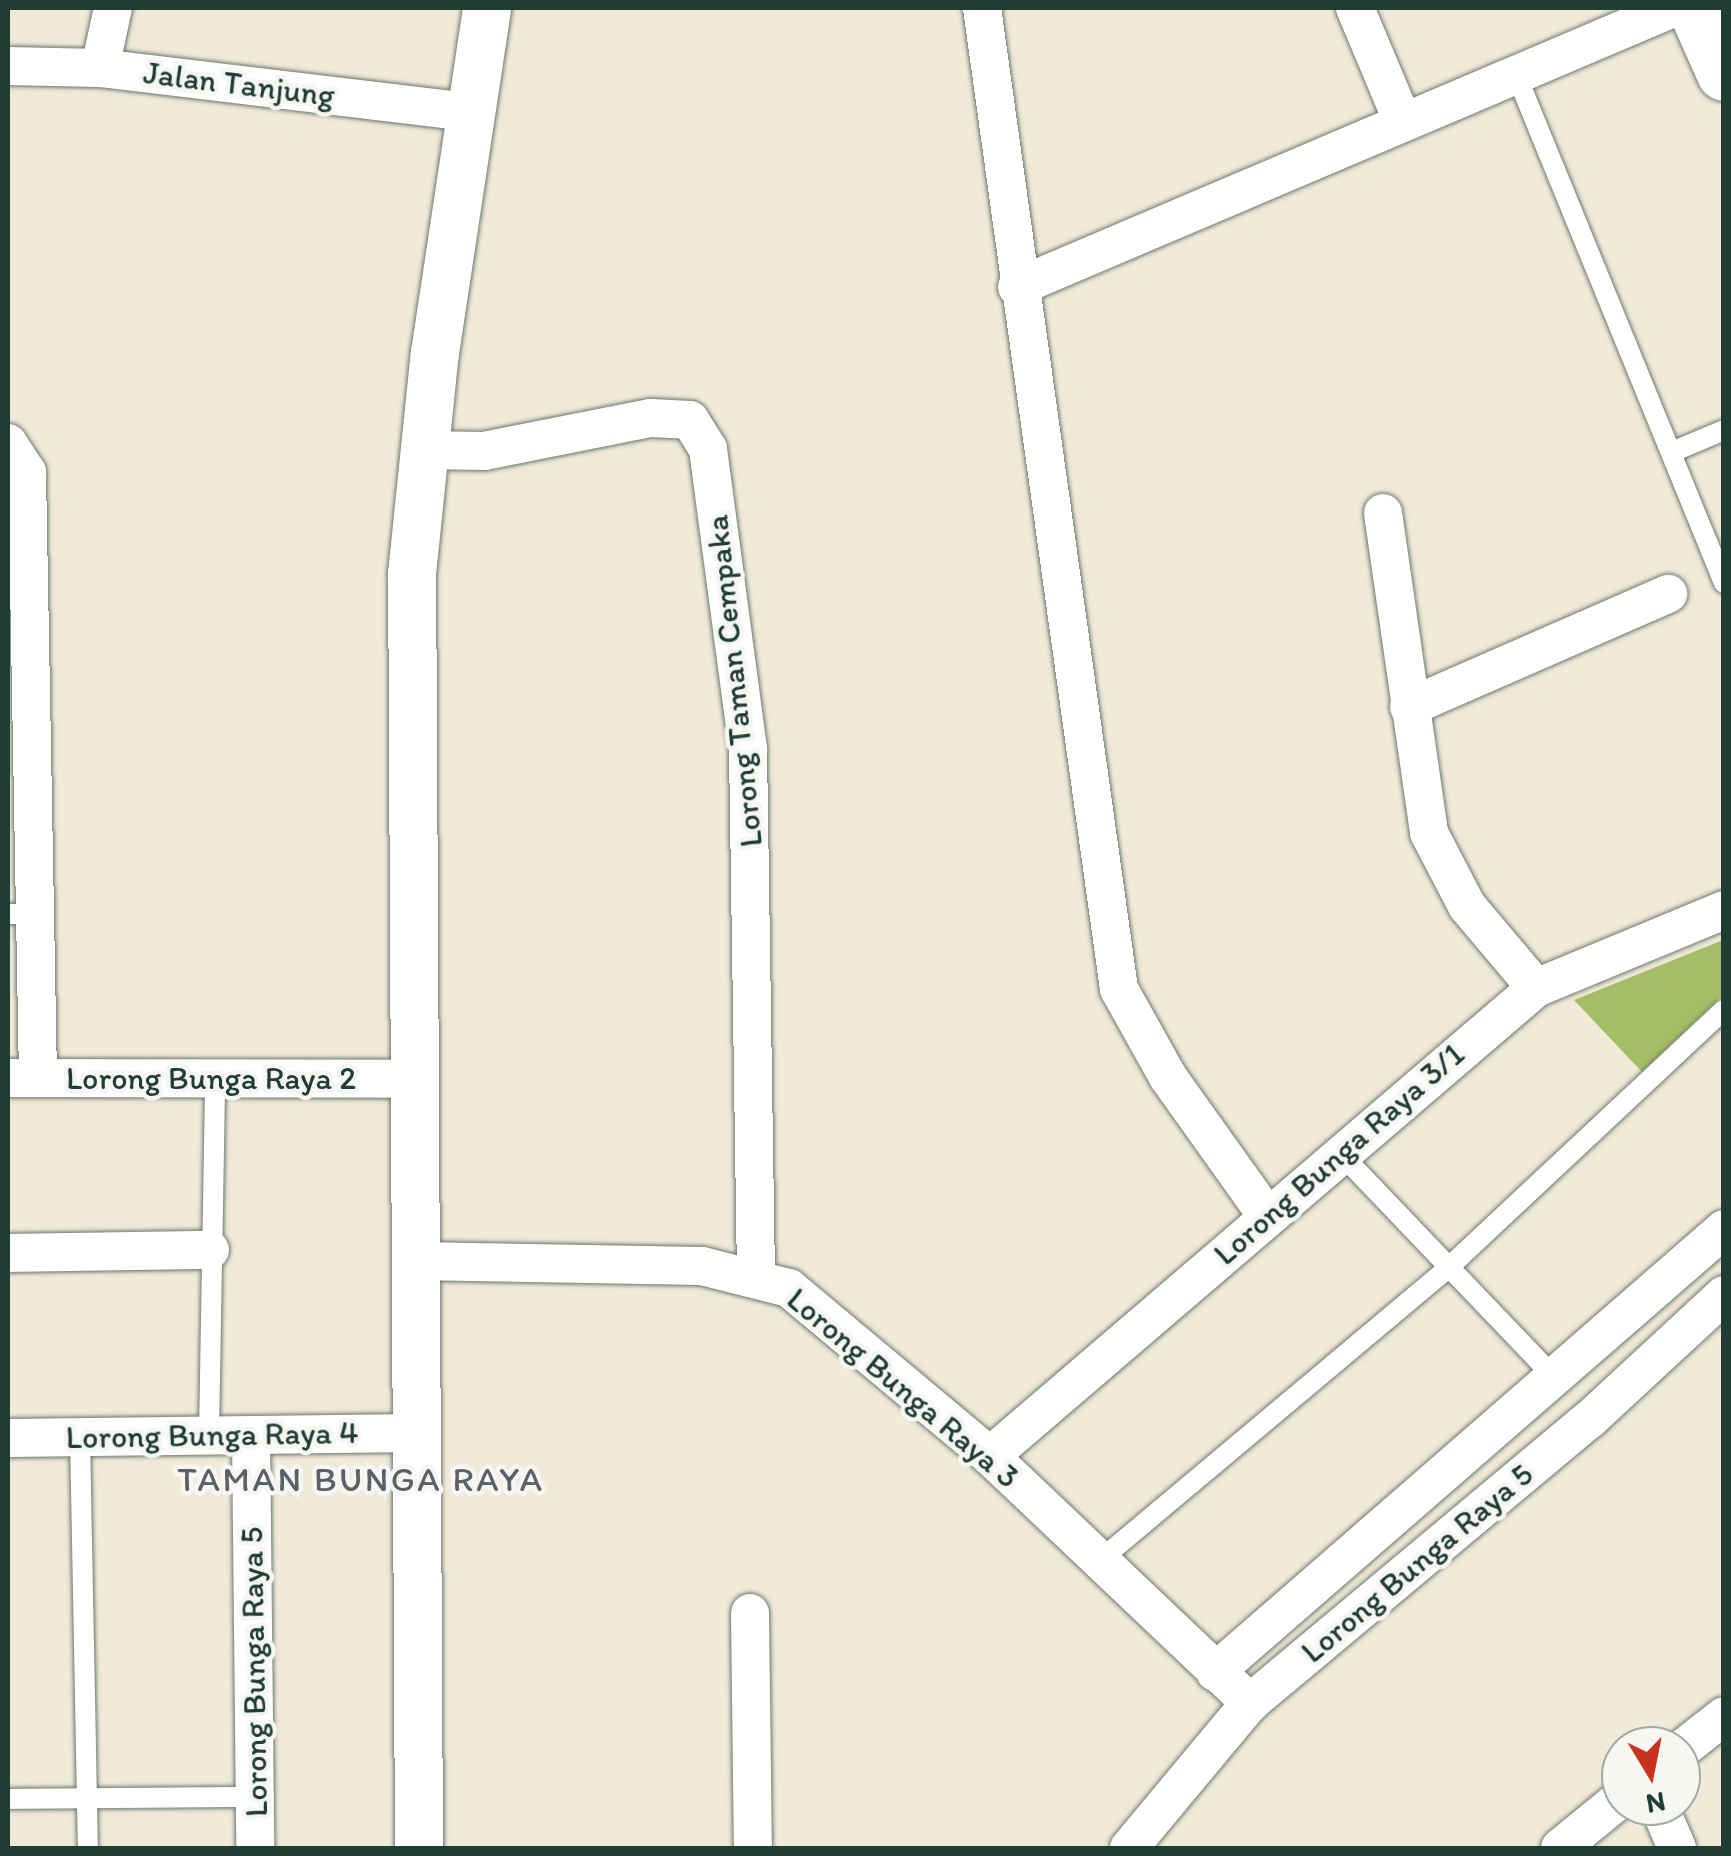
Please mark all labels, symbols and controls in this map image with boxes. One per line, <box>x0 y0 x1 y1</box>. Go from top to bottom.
street label: Jalan Tanjung <box>142 53 336 115</box>
street label: Lorong Taman Cempaka <box>698 516 770 846</box>
street label: Lorong Bunga Raya 3/1 <box>1207 1035 1471 1273</box>
street label: Lorong Bunga Raya 2 <box>67 1059 355 1097</box>
street label: Lorong Bunga Raya 3 <box>780 1280 1026 1496</box>
street label: Lorong Bunga Raya 4 <box>66 1413 358 1457</box>
street label: Lorong Bunga Raya 5 <box>1294 1456 1540 1670</box>
district label: TAMAN BUNGA RAYA <box>175 1458 547 1500</box>
street label: Lorong Bunga Raya 5 <box>232 1528 276 1816</box>
north arrow <box>1601 1726 1701 1826</box>
text: N <box>1644 1785 1668 1822</box>

